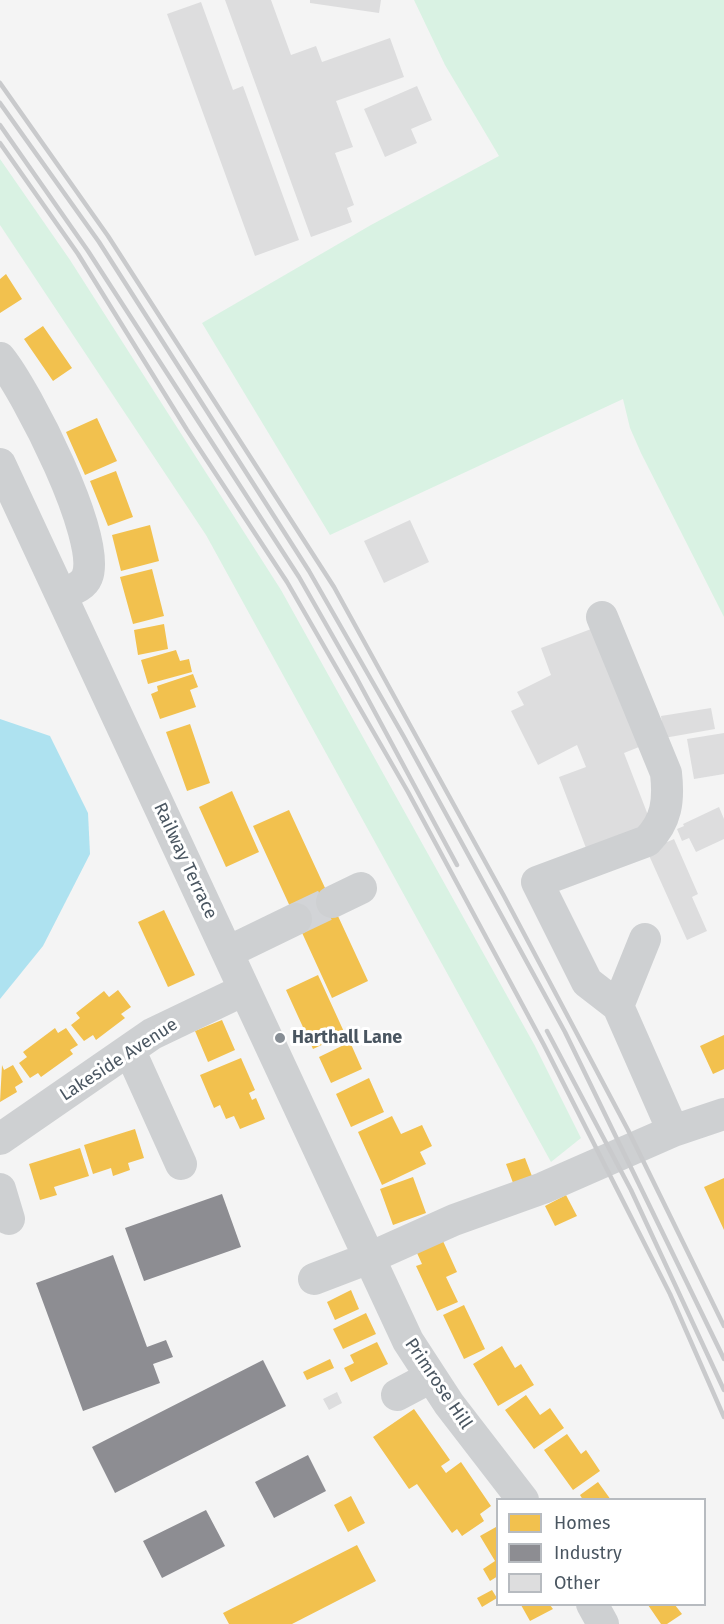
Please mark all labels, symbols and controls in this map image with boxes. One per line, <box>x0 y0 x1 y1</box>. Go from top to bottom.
street label: Railway Terrace <box>149 799 221 923</box>
street label: Lakeside Avenue <box>56 1014 182 1106</box>
place label: Harthall Lane <box>292 1027 402 1049</box>
marker: Harthall Lane <box>273 1031 287 1045</box>
street label: Primrose Hill <box>400 1334 476 1434</box>
legend <box>496 1498 706 1606</box>
text: Homes <box>554 1512 610 1534</box>
text: Industry <box>554 1542 622 1564</box>
text: Other <box>554 1572 600 1594</box>

